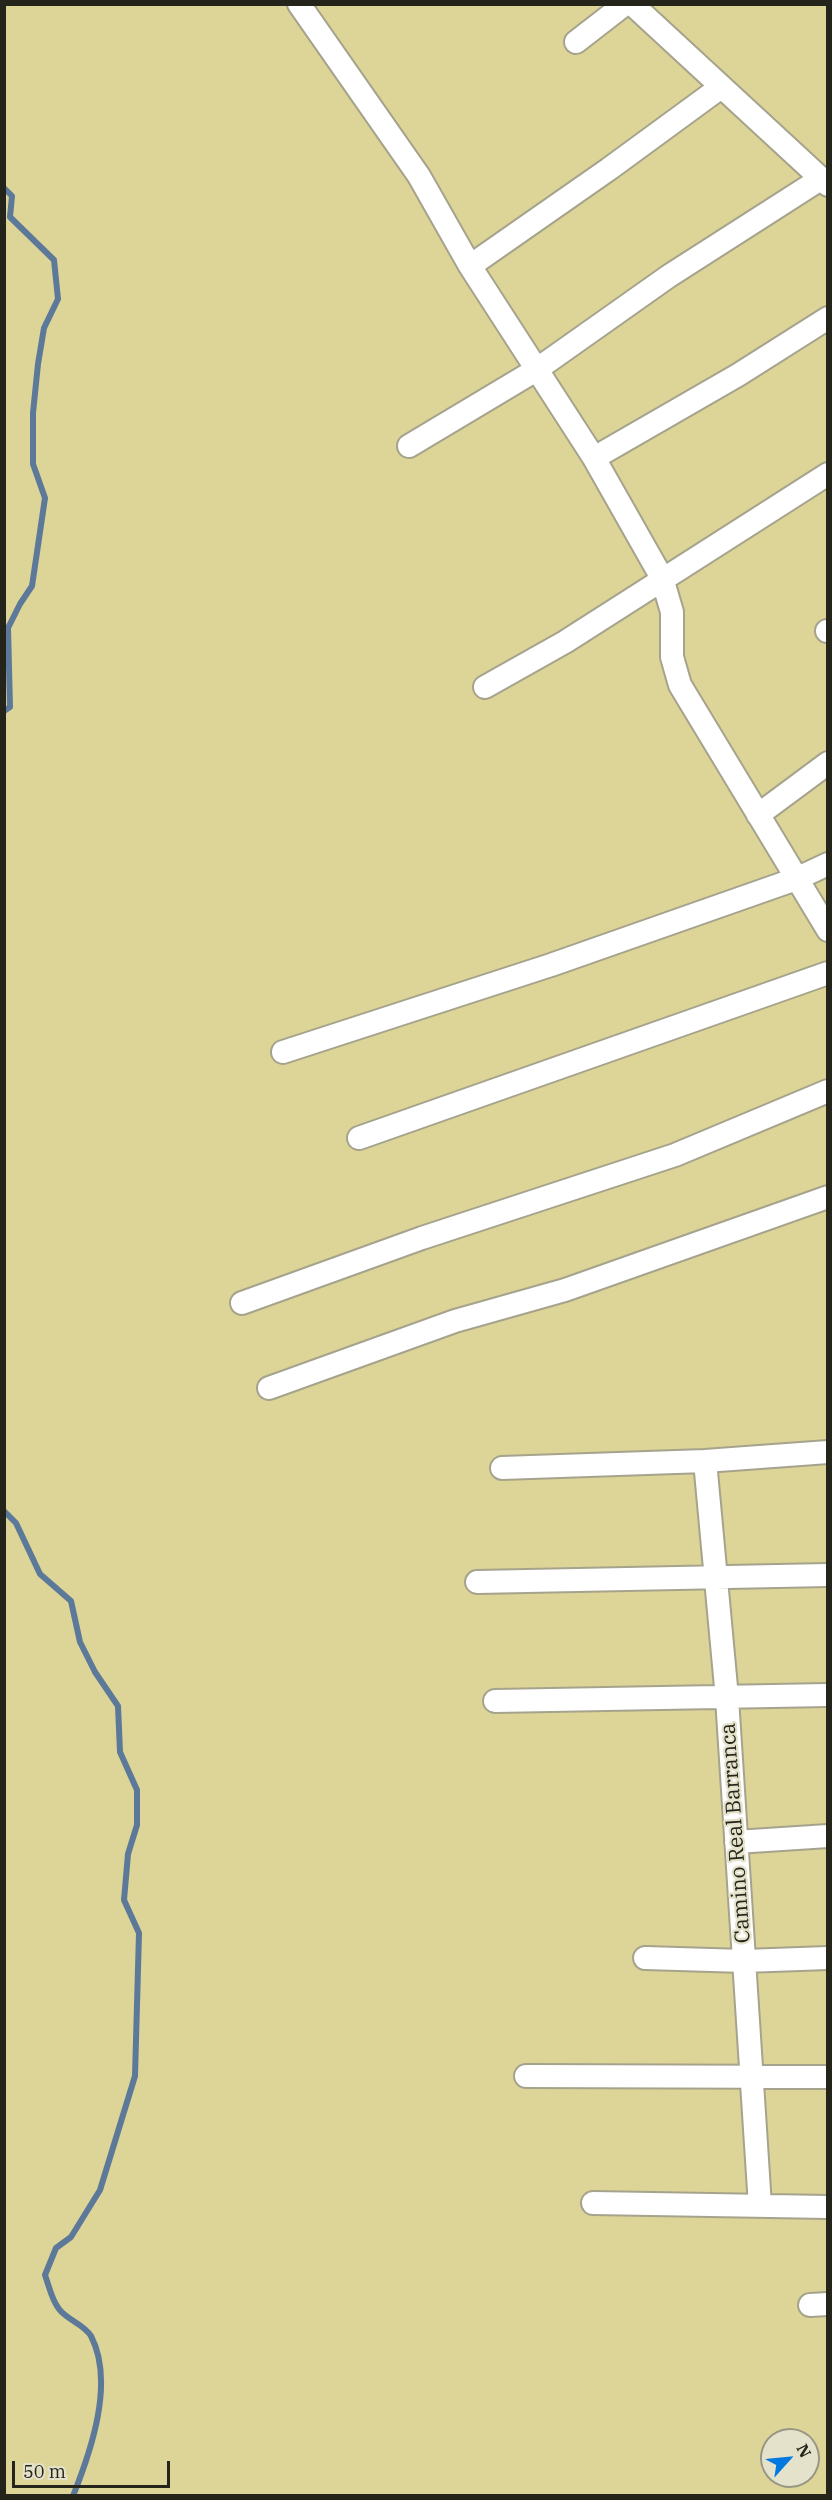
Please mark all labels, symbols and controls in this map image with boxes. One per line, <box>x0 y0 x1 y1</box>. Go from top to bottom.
street label: Camino Real Barranca <box>716 1722 756 1944</box>
north arrow <box>760 2428 820 2488</box>
text: N <box>792 2441 816 2461</box>
scale bar <box>15 2449 172 2487</box>
text: 50 m <box>23 2460 66 2483</box>

